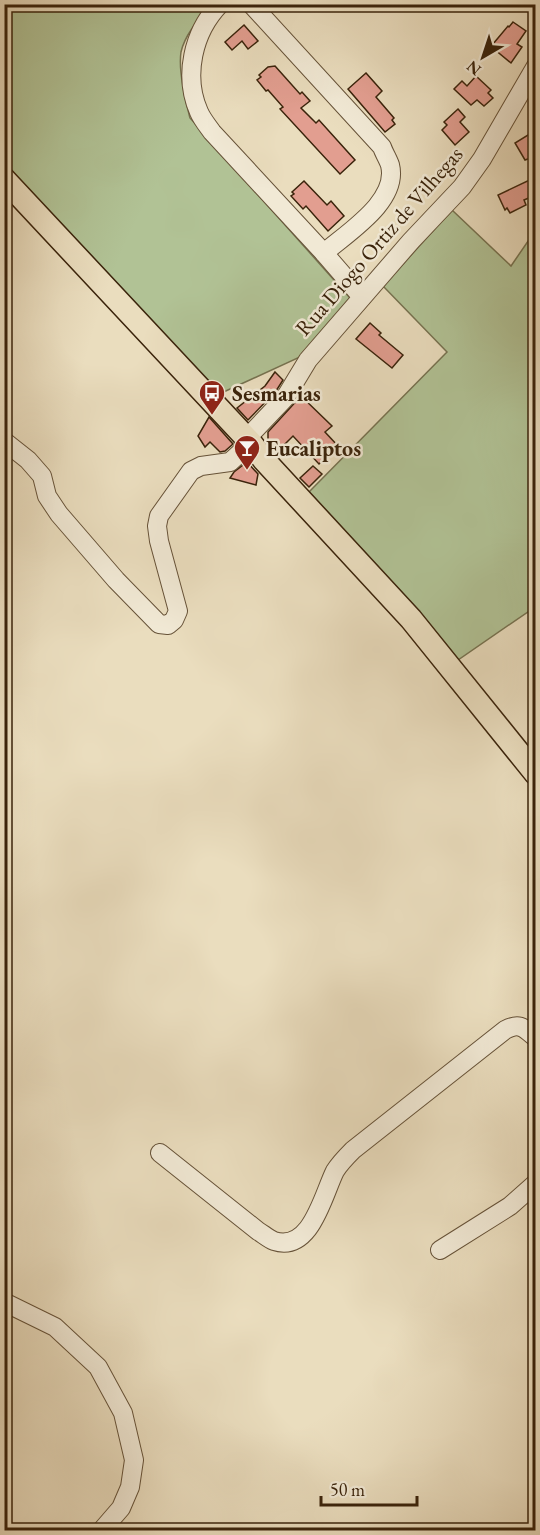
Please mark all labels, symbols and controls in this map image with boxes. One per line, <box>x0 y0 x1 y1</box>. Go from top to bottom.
north arrow <box>453 27 513 87</box>
text: N <box>462 56 486 81</box>
street label: Rua Diogo Ortiz de Vilhegas <box>289 140 469 342</box>
bus stop icon: Sesmarias <box>197 378 227 416</box>
place label: Sesmarias <box>232 379 321 408</box>
bar icon: Eucaliptos <box>232 433 262 471</box>
place label: Eucaliptos <box>266 434 361 463</box>
scale bar <box>321 1469 417 1507</box>
text: 50 m <box>330 1478 365 1501</box>

